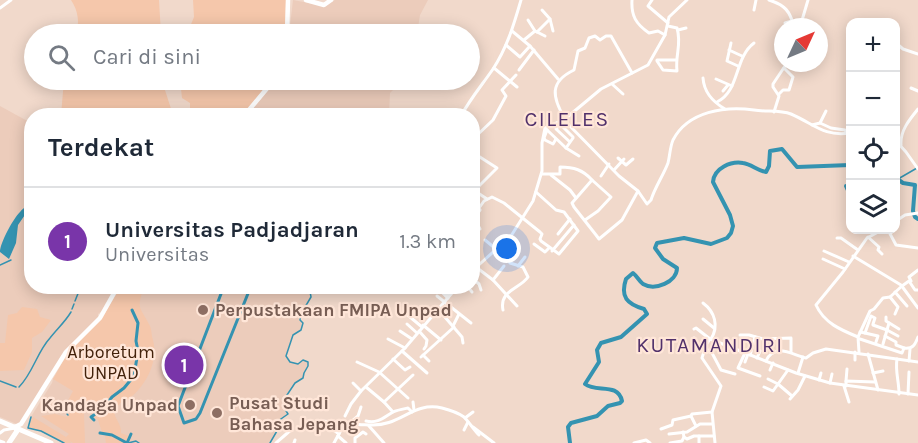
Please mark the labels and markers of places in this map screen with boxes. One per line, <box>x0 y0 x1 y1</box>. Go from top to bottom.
place label: Perpustakaan FMIPA Unpad <box>215 299 452 321</box>
marker: Perpustakaan FMIPA Unpad <box>196 303 210 317</box>
pin: 1 <box>164 342 204 388</box>
place label: Pusat Studi Bahasa Jepang <box>229 392 359 435</box>
place label: Kandaga Unpad <box>41 394 178 416</box>
marker: Kandaga Unpad <box>183 398 197 412</box>
marker: Pusat Studi Bahasa Jepang <box>210 406 224 420</box>

